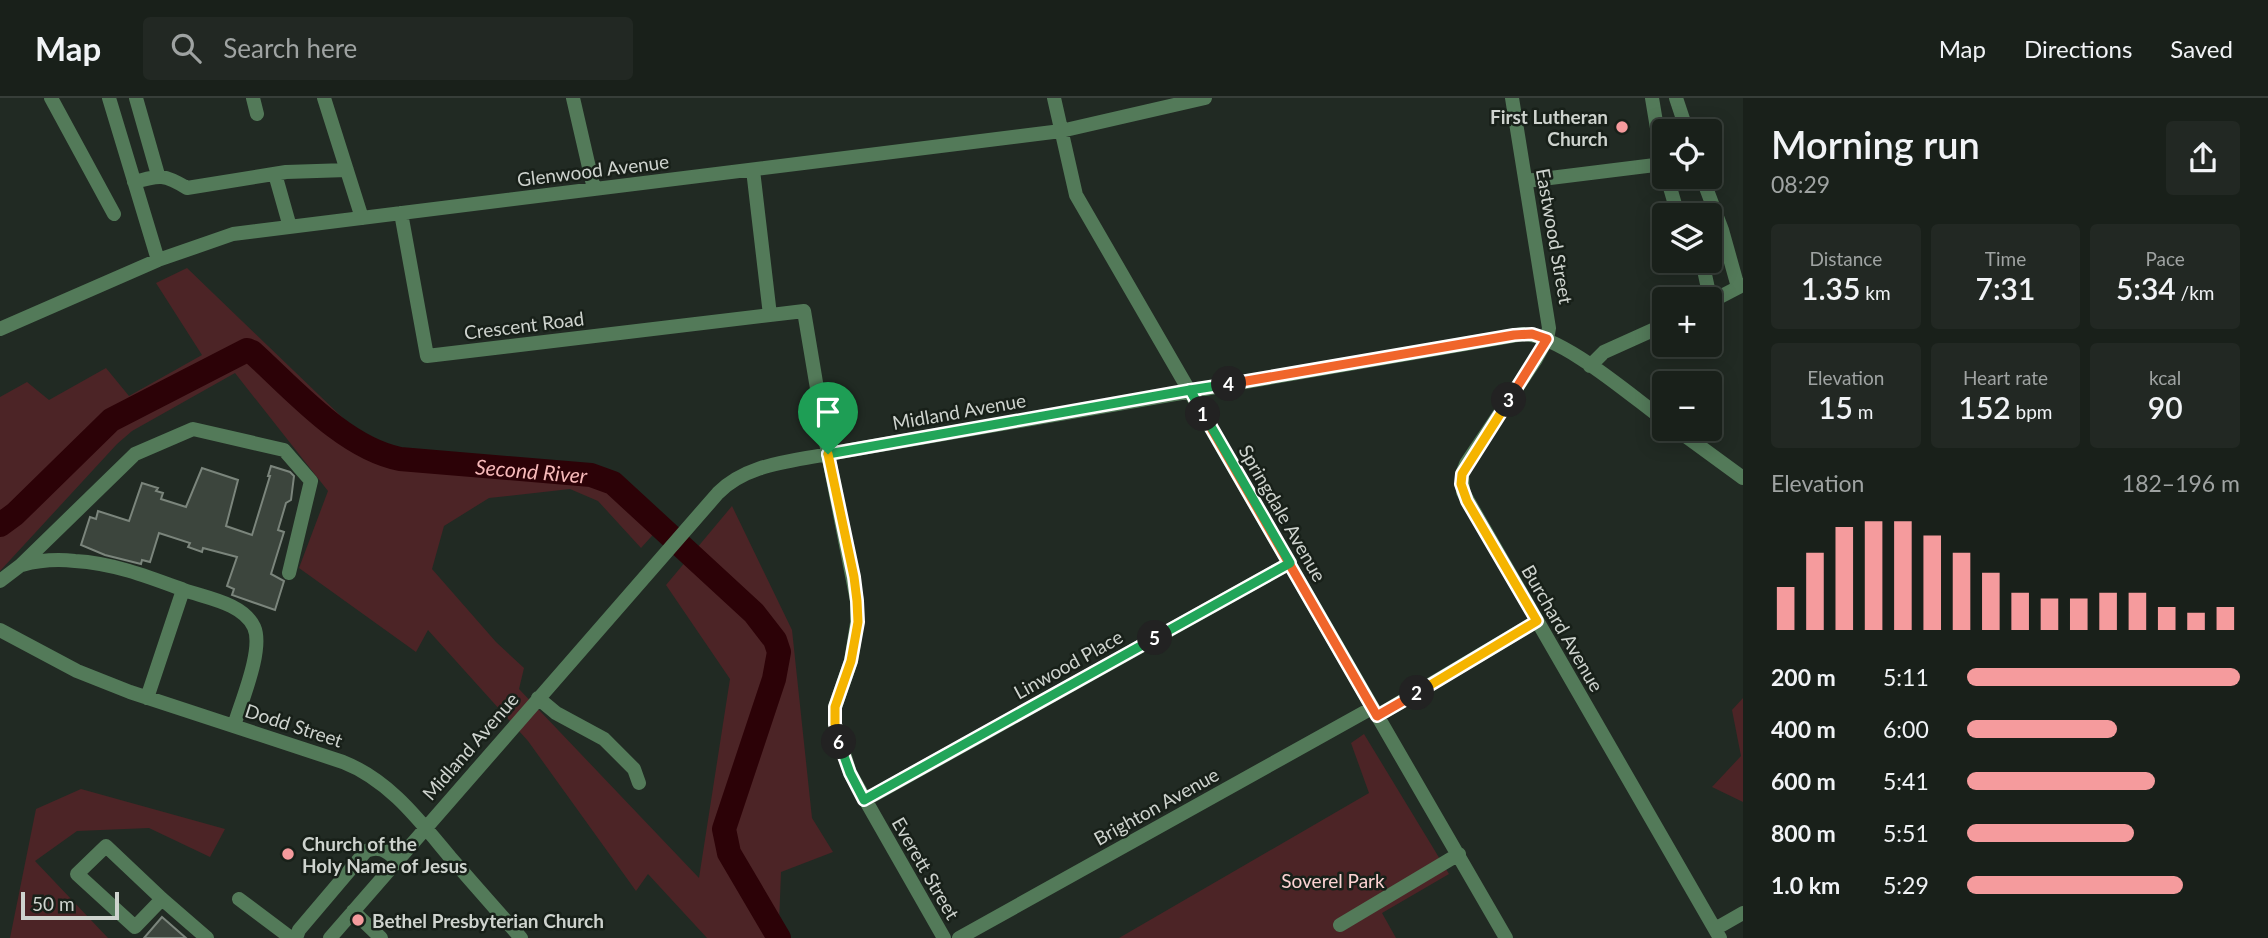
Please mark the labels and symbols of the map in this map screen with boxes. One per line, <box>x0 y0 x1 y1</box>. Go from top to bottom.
place label: First Lutheran Church <box>1490 105 1608 150</box>
marker: First Lutheran Church <box>1614 119 1630 135</box>
street label: Glenwood Avenue <box>516 149 670 191</box>
street label: Eastwood Street <box>1532 166 1578 306</box>
street label: Crescent Road <box>463 306 585 344</box>
pin: 4 <box>1212 366 1246 402</box>
pin <box>798 382 858 454</box>
pin: 3 <box>1492 382 1526 418</box>
street label: Midland Avenue <box>891 388 1027 434</box>
pin: 1 <box>1186 396 1220 432</box>
street label: Springdale Avenue <box>1234 440 1332 586</box>
water label: Second River <box>474 453 589 487</box>
street label: Burchard Avenue <box>1517 560 1609 696</box>
pin: 5 <box>1138 620 1172 656</box>
street label: Linwood Place <box>1010 625 1126 703</box>
pin: 2 <box>1400 676 1434 710</box>
street label: Midland Avenue <box>417 688 523 804</box>
street label: Dodd Street <box>242 698 346 752</box>
pin: 6 <box>822 724 856 760</box>
street label: Brighton Avenue <box>1090 762 1222 850</box>
street label: Everett Street <box>887 813 965 923</box>
place label: Church of the Holy Name of Jesus <box>302 832 467 877</box>
marker: Church of the Holy Name of Jesus <box>280 846 296 862</box>
park label: Soverel Park <box>1281 869 1385 892</box>
scale bar <box>21 889 119 921</box>
place label: Bethel Presbyterian Church <box>372 909 604 932</box>
marker: Bethel Presbyterian Church <box>350 912 366 928</box>

